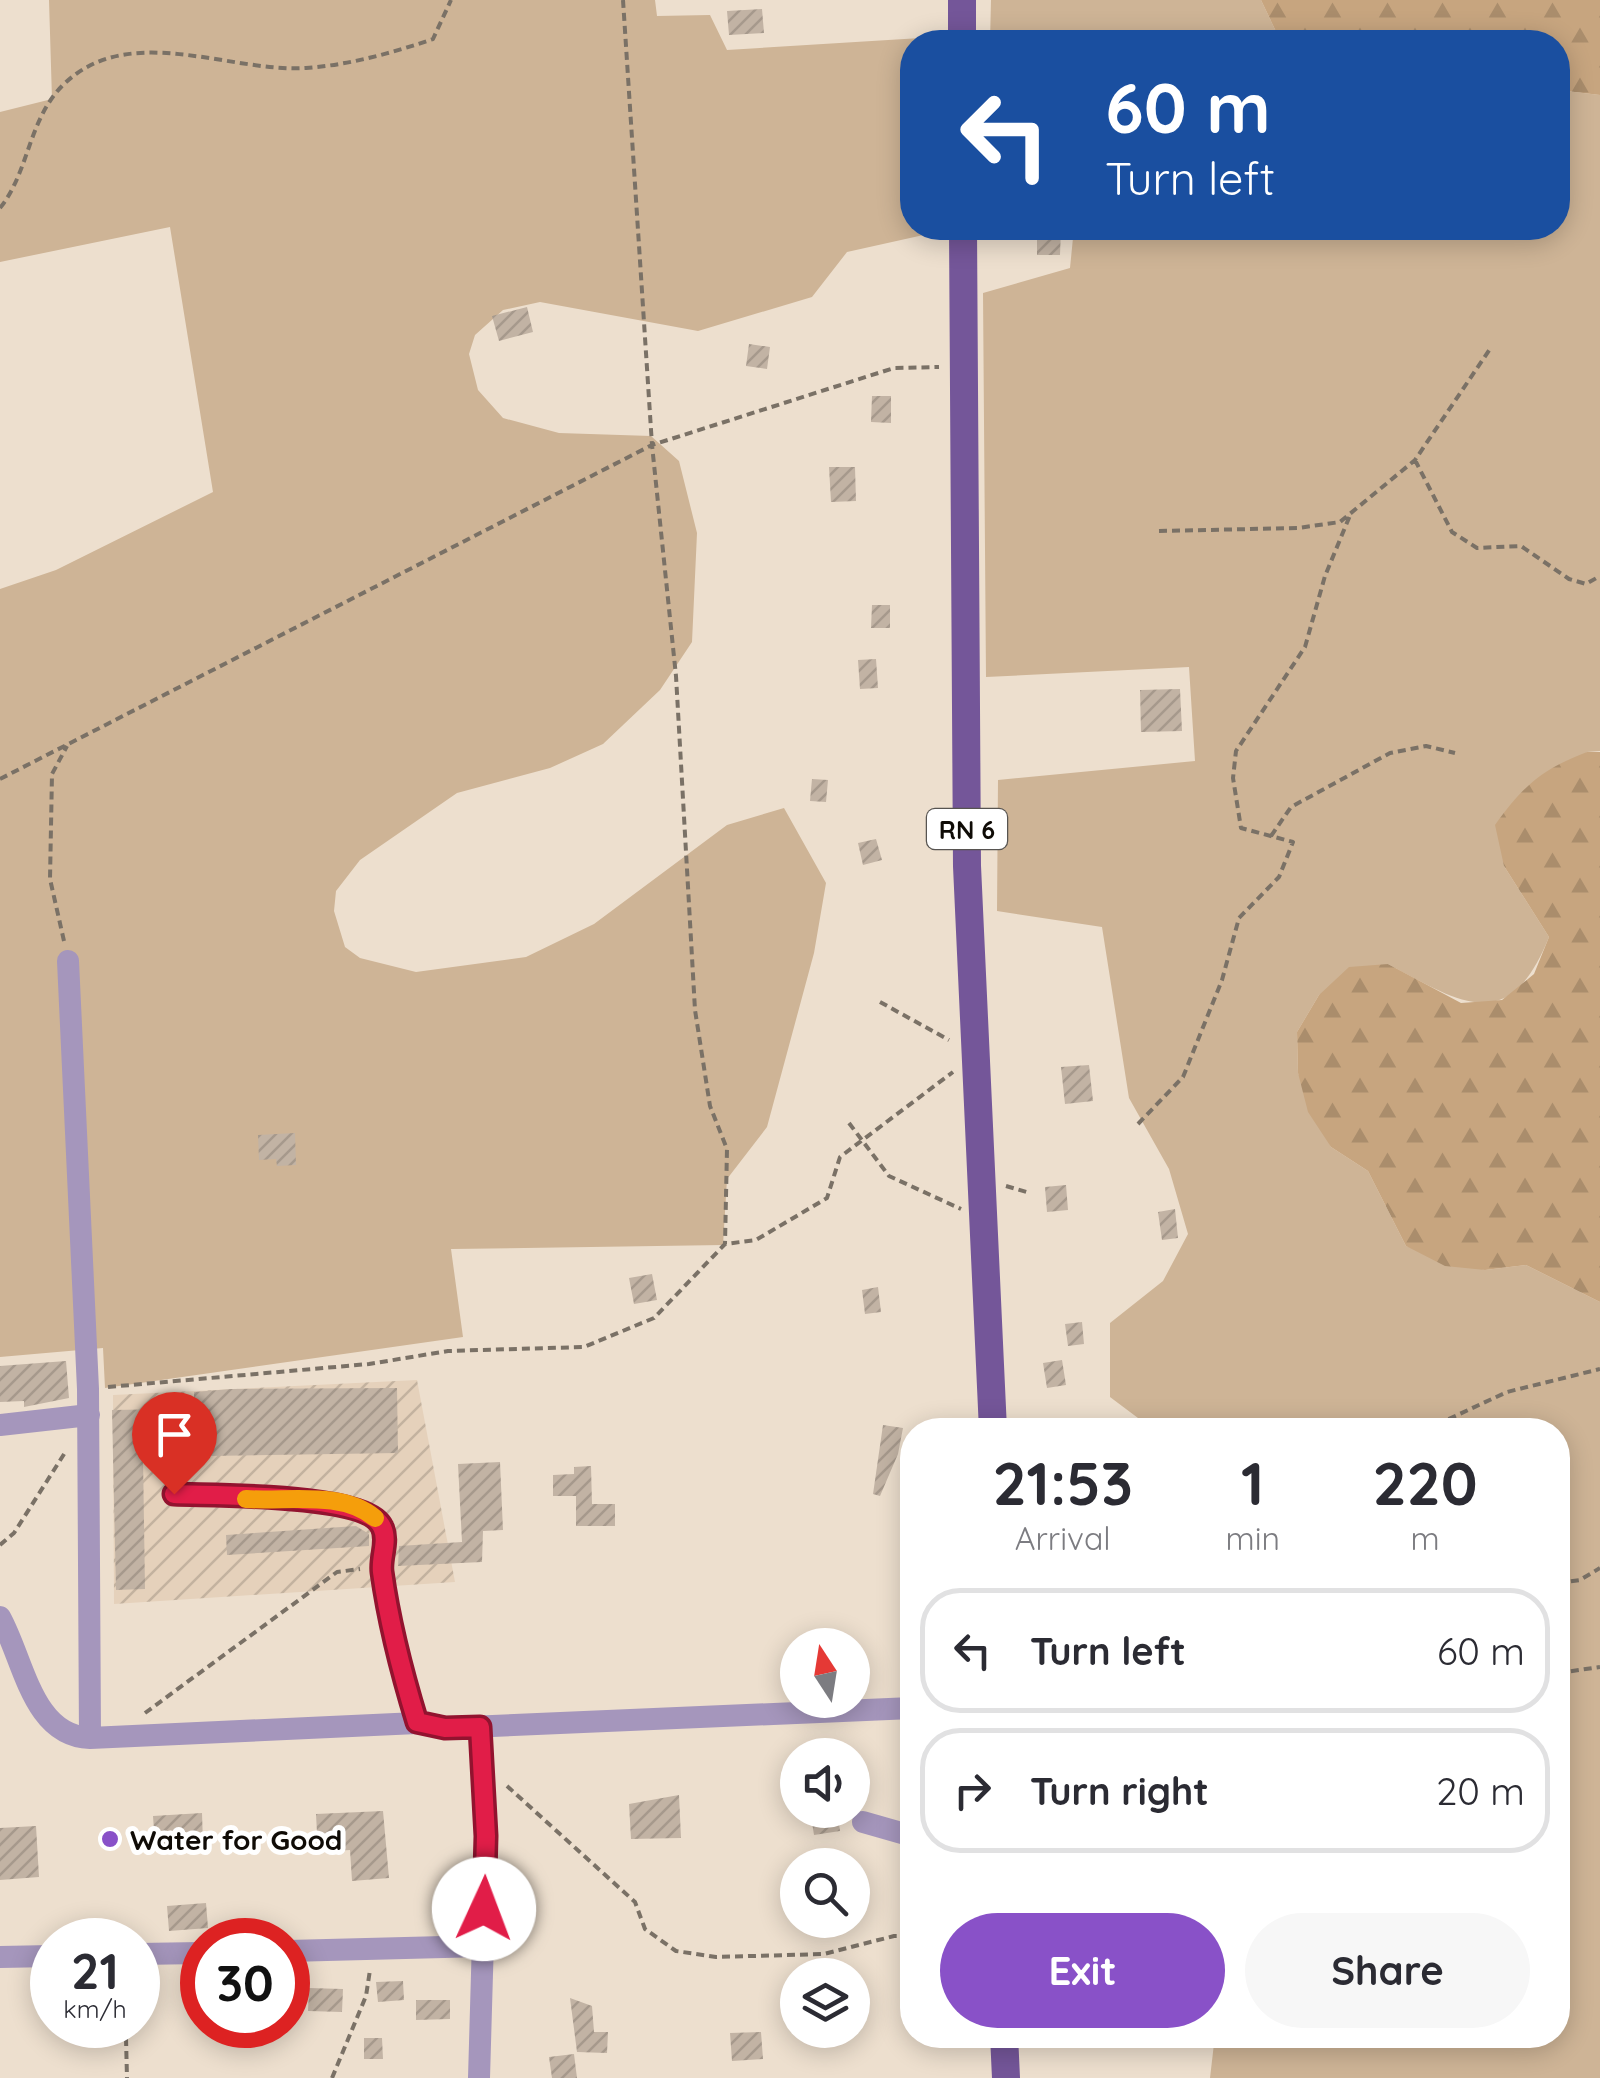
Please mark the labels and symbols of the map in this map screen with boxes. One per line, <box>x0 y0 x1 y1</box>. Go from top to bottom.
road number: RN 6 <box>927 809 1007 849</box>
pin <box>132 1392 217 1495</box>
north arrow <box>780 1628 870 1718</box>
place label: Water for Good <box>130 1822 342 1857</box>
marker: Water for Good <box>99 1828 121 1850</box>
position arrow <box>432 1857 536 1961</box>
speed limit sign: 30 <box>180 1918 310 2048</box>

